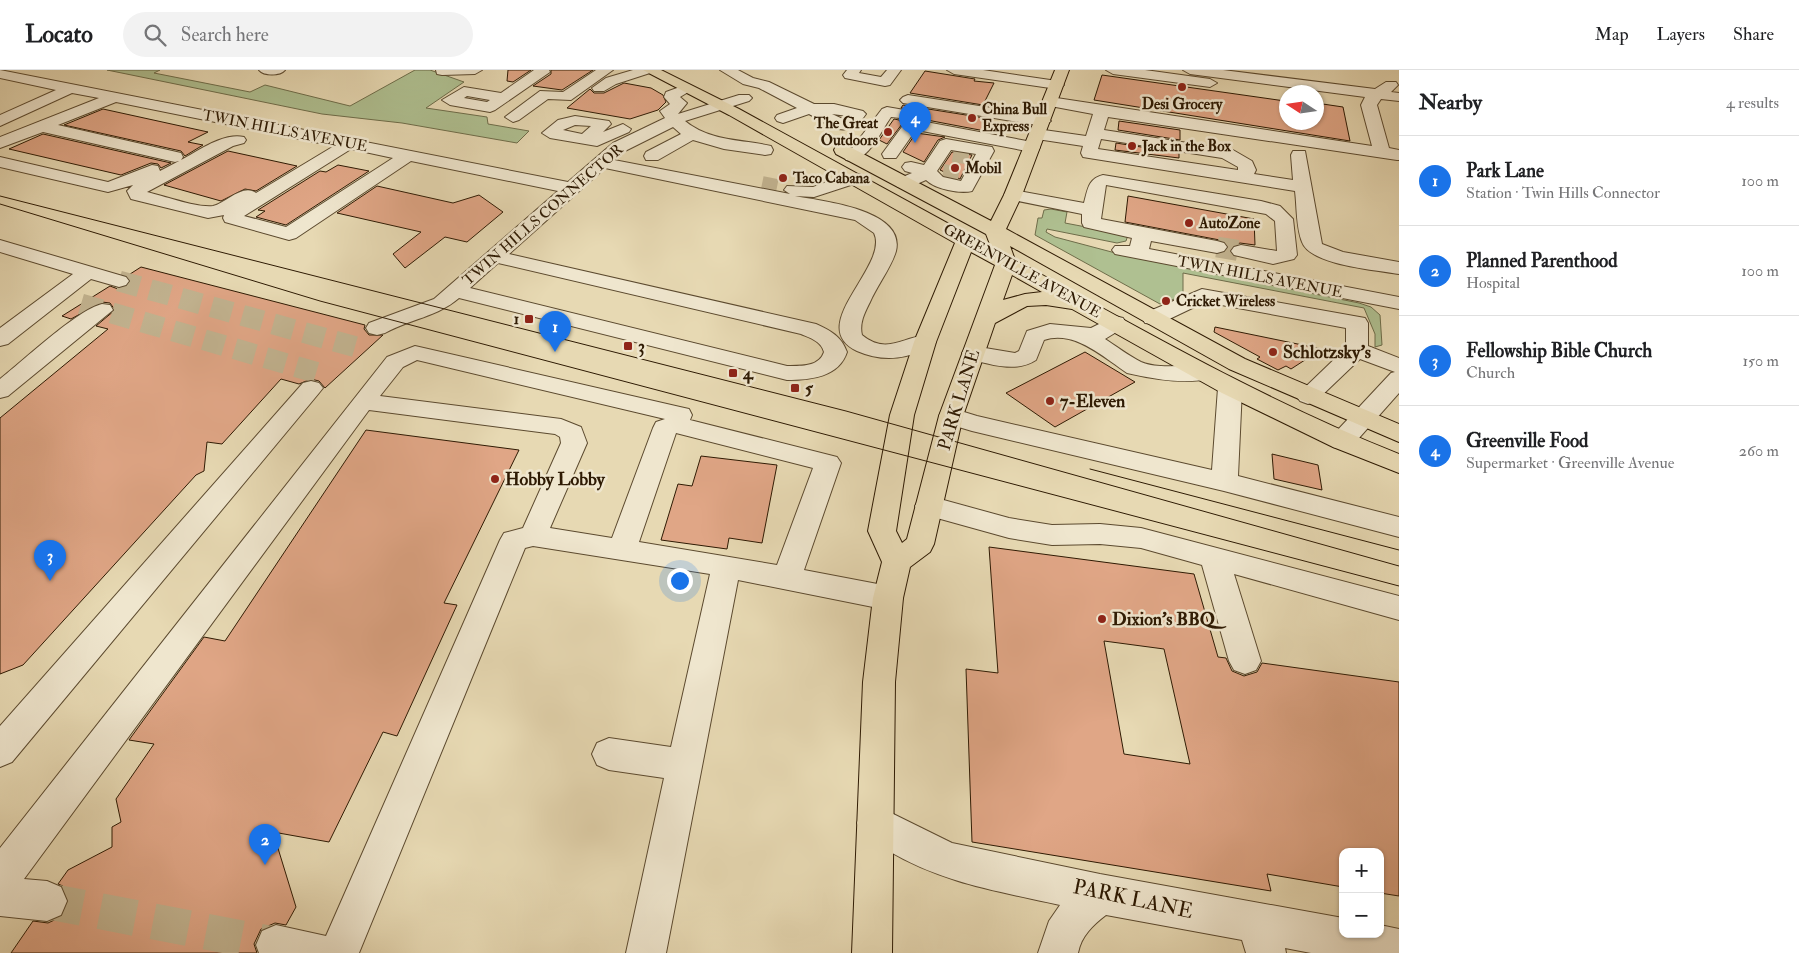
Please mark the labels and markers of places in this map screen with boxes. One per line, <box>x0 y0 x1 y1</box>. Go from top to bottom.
marker: Desi Grocery <box>1176 81 1188 93</box>
place label: Desi Grocery <box>1142 95 1224 115</box>
place label: China Bull Express <box>982 100 1047 137</box>
pin: 4 <box>899 102 931 143</box>
marker: China Bull Express <box>966 112 978 124</box>
place label: The Great Outdoors <box>813 114 878 150</box>
marker: The Great Outdoors <box>882 126 894 138</box>
place label: Jack in the Box <box>1141 137 1231 157</box>
marker: Jack in the Box <box>1126 140 1138 152</box>
place label: Mobil <box>964 159 1002 178</box>
marker: Mobil <box>949 162 961 174</box>
place label: Taco Cabana <box>792 169 870 188</box>
marker: Taco Cabana <box>777 172 789 184</box>
place label: AutoZone <box>1198 214 1261 233</box>
marker: AutoZone <box>1183 217 1195 229</box>
place label: Cricket Wireless <box>1176 292 1275 311</box>
marker: Cricket Wireless <box>1160 295 1172 307</box>
place label: 1 <box>514 310 519 329</box>
pin: 1 <box>539 311 571 352</box>
marker: 1 <box>523 313 535 325</box>
place label: 3 <box>638 335 645 358</box>
marker: 3 <box>622 340 634 352</box>
place label: Schlotzsky's <box>1283 341 1371 364</box>
marker: Schlotzsky's <box>1267 346 1279 358</box>
place label: 4 <box>742 362 754 385</box>
marker: 4 <box>727 367 739 379</box>
place label: 5 <box>805 377 814 400</box>
marker: 5 <box>789 382 801 394</box>
place label: 7-Eleven <box>1060 390 1126 413</box>
marker: 7-Eleven <box>1044 395 1056 407</box>
place label: Hobby Lobby <box>505 468 606 491</box>
marker: Hobby Lobby <box>489 473 501 485</box>
pin: 3 <box>34 540 66 581</box>
place label: Dixion's BBQ <box>1112 608 1227 631</box>
marker: Dixion's BBQ <box>1096 613 1108 625</box>
pin: 2 <box>249 824 281 865</box>

